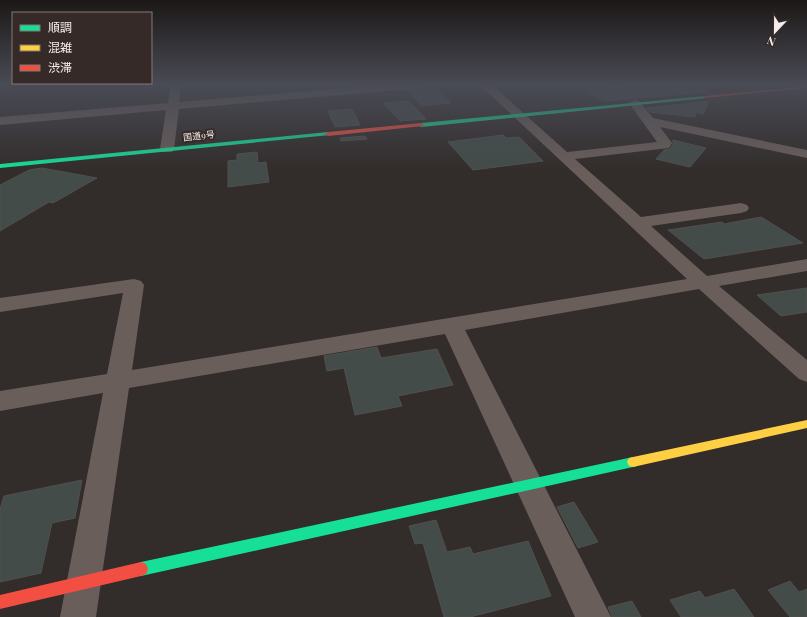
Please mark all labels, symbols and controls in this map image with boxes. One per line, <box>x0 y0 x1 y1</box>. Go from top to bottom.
legend <box>12 12 152 84</box>
north arrow <box>755 12 795 52</box>
text: 順調 <box>48 19 72 35</box>
text: N <box>765 33 778 50</box>
text: 混雑 <box>48 39 72 55</box>
text: 渋滞 <box>48 59 72 75</box>
street label: 国道9号 <box>183 127 215 143</box>

